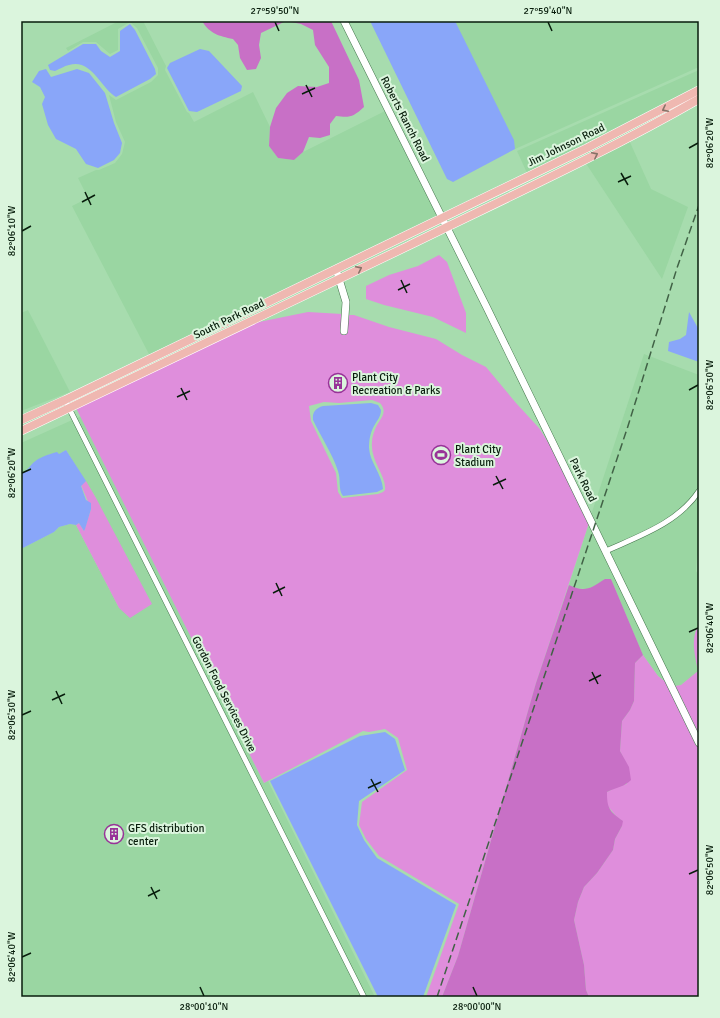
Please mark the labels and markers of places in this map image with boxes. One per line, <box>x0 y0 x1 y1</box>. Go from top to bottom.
place label: Plant City Recreation & Parks <box>352 371 440 397</box>
building icon: Plant City Recreation & Parks <box>327 372 349 394</box>
place label: Plant City Stadium <box>455 443 502 469</box>
sports icon: Plant City Stadium <box>430 444 452 466</box>
place label: GFS distribution center <box>128 822 204 848</box>
building icon: GFS distribution center <box>103 823 125 845</box>

